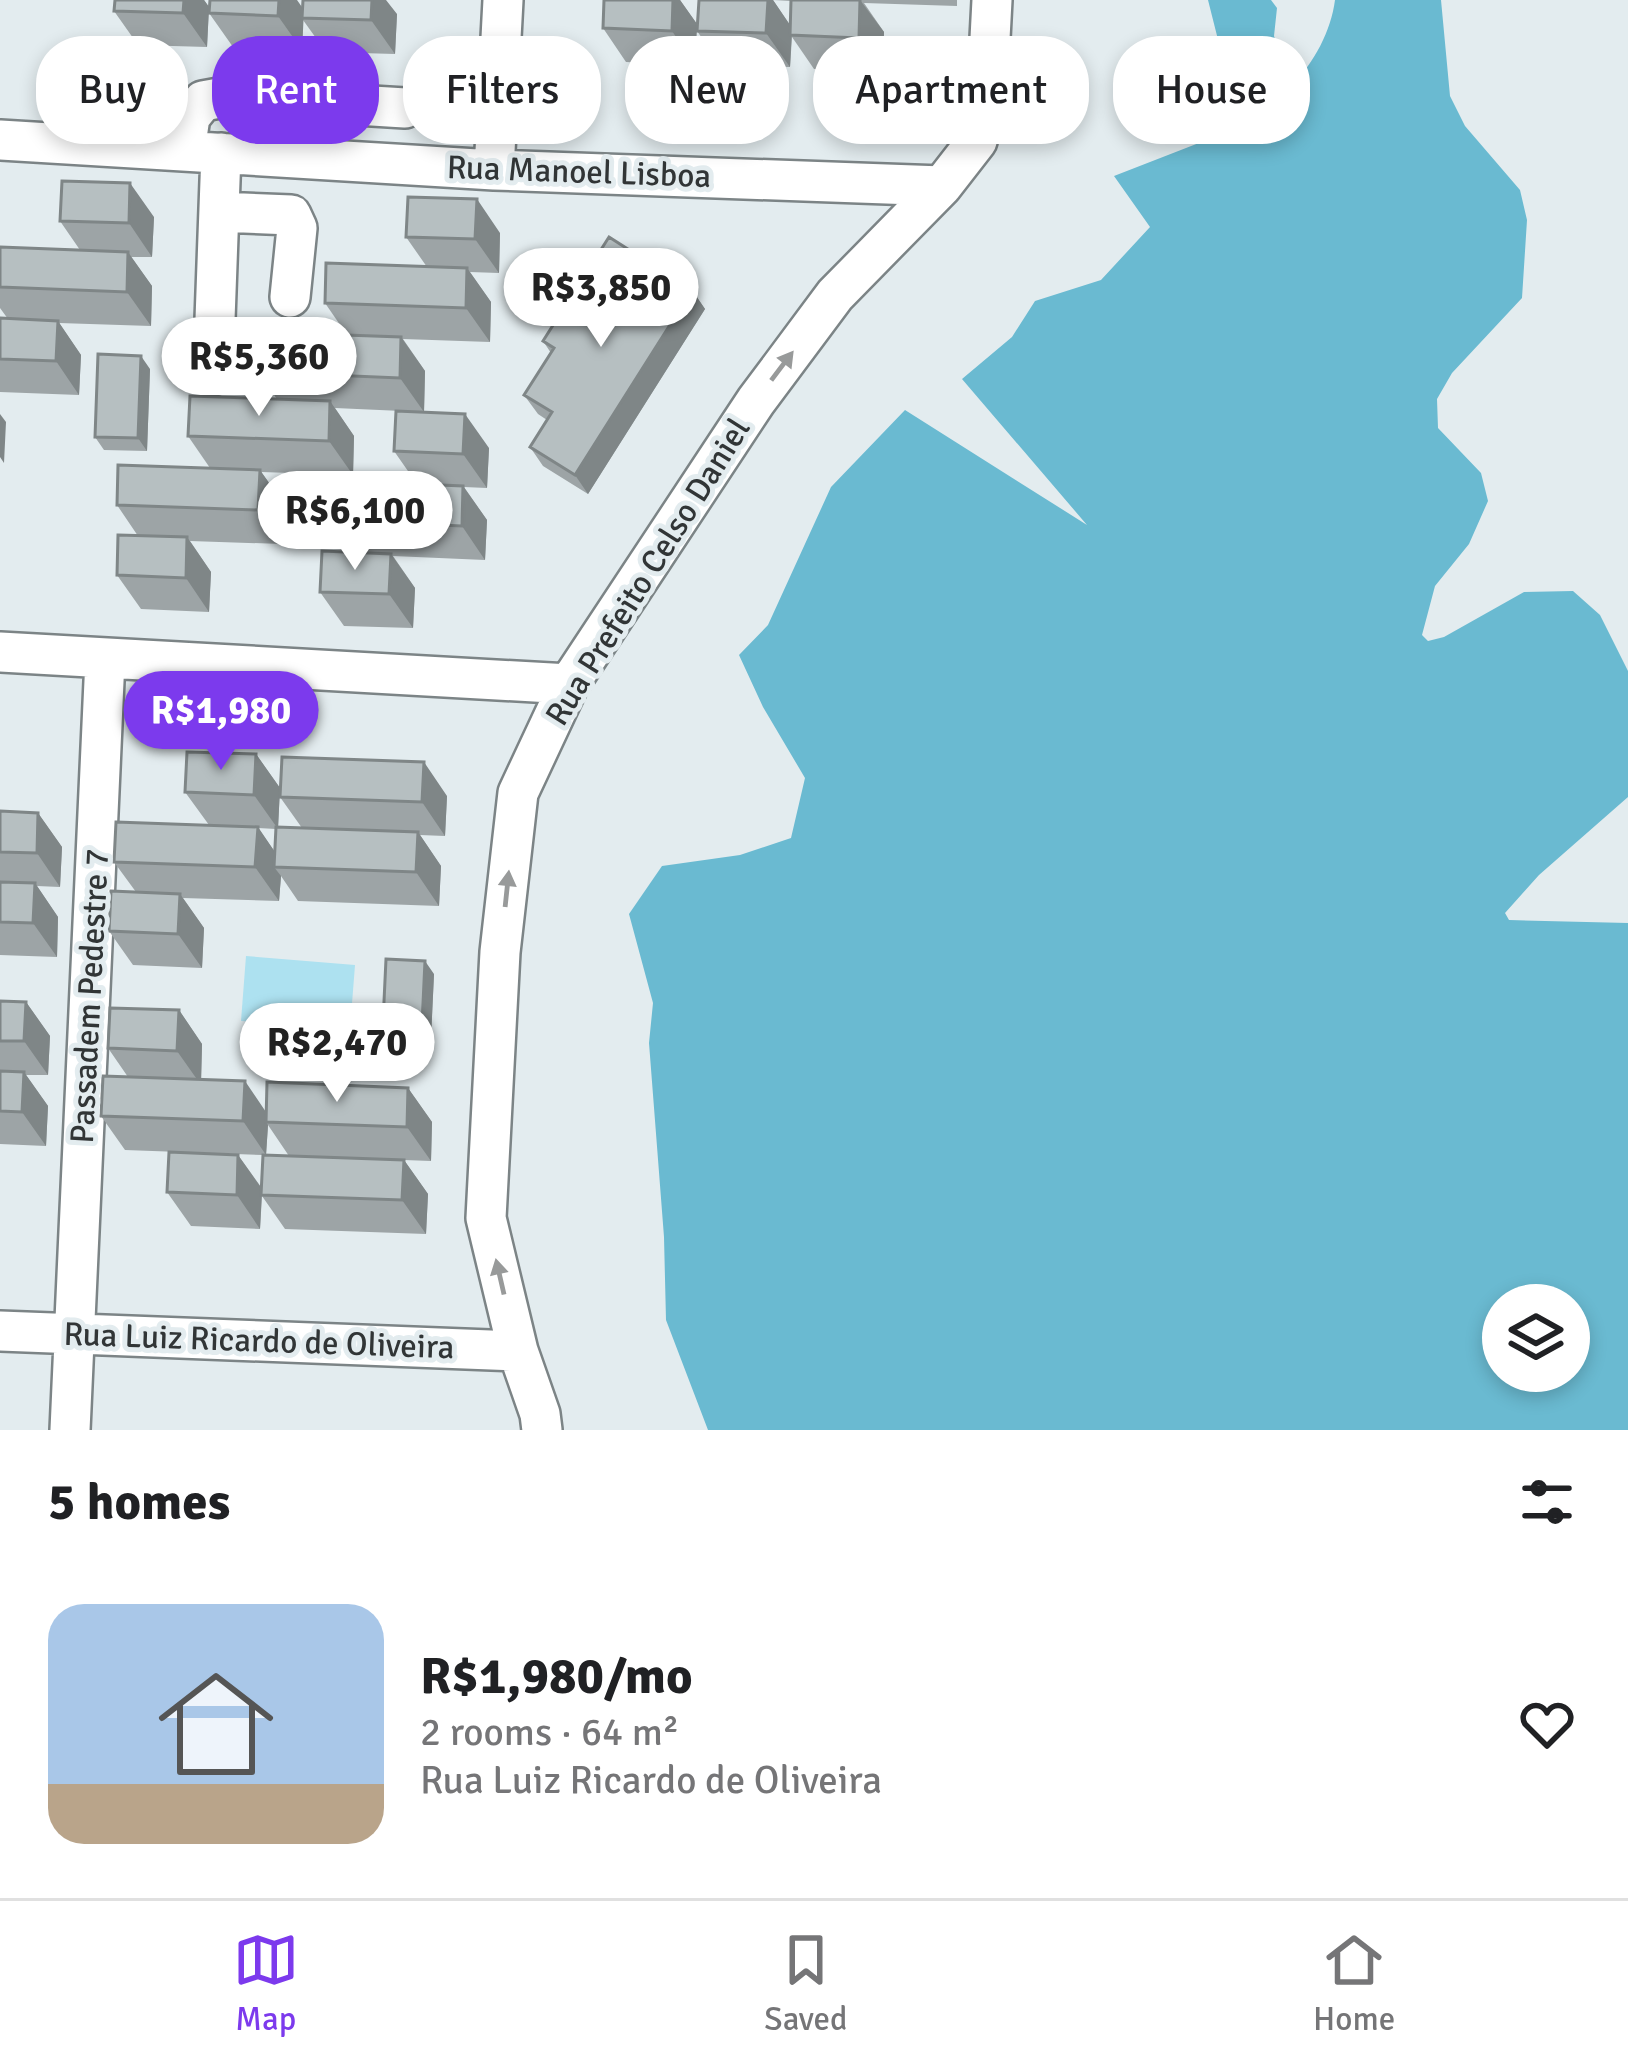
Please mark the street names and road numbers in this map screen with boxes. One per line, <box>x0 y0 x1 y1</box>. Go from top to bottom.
street label: Rua Manoel Lisboa <box>446 147 712 197</box>
street label: Rua Prefeito Celso Daniel <box>537 411 759 733</box>
street label: Passadem Pedestre 7 <box>62 848 118 1144</box>
street label: Rua Luiz Ricardo de Oliveira <box>63 1314 455 1368</box>

